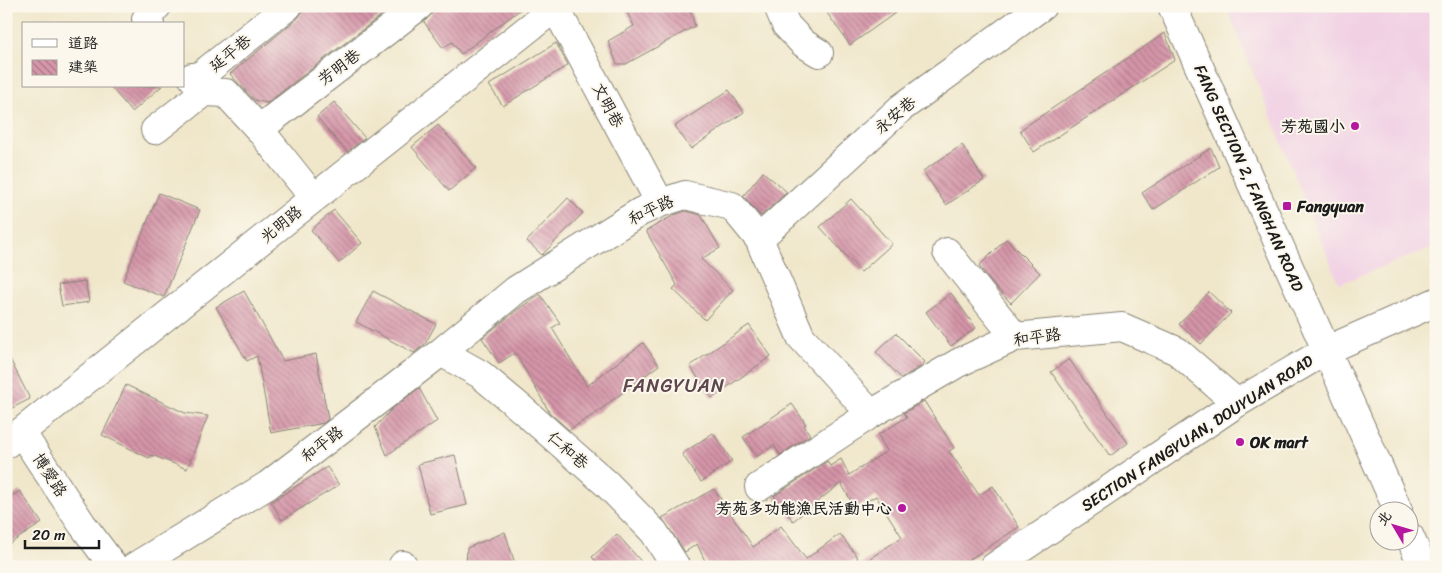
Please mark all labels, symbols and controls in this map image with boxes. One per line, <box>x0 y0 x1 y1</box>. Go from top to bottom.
legend <box>22 22 185 88</box>
street label: 延平巷 <box>202 27 258 79</box>
text: 道路 <box>68 30 98 56</box>
street label: 芳明巷 <box>311 41 367 93</box>
text: 建築 <box>68 54 98 80</box>
street label: FANG SECTION 2, FANGHAN ROAD <box>1186 60 1312 297</box>
street label: 文明巷 <box>584 77 632 133</box>
street label: 永安巷 <box>867 88 923 142</box>
place label: 芳苑國小 <box>1281 112 1345 141</box>
marker: 芳苑國小 <box>1349 120 1361 132</box>
street label: 和平路 <box>623 187 679 233</box>
place label: Fangyuan <box>1296 192 1364 221</box>
street label: 光明路 <box>253 198 309 250</box>
marker: Fangyuan <box>1281 200 1293 212</box>
street label: 和平路 <box>1011 319 1063 355</box>
street label: SECTION FANGYUAN, DOUYUAN ROAD <box>1075 346 1320 519</box>
district label: FANGYUAN <box>623 369 725 402</box>
street label: 和平路 <box>294 418 350 470</box>
street label: 仁和巷 <box>540 423 596 477</box>
place label: OK mart <box>1249 428 1309 457</box>
marker: OK mart <box>1234 436 1246 448</box>
street label: 博愛路 <box>25 447 75 503</box>
place label: 芳苑多功能漁民活動中心 <box>716 494 892 523</box>
north arrow <box>1370 500 1420 550</box>
marker: 芳苑多功能漁民活動中心 <box>896 502 908 514</box>
text: 北 <box>1370 505 1398 532</box>
scale bar <box>25 518 99 550</box>
text: 20 m <box>32 522 66 548</box>

